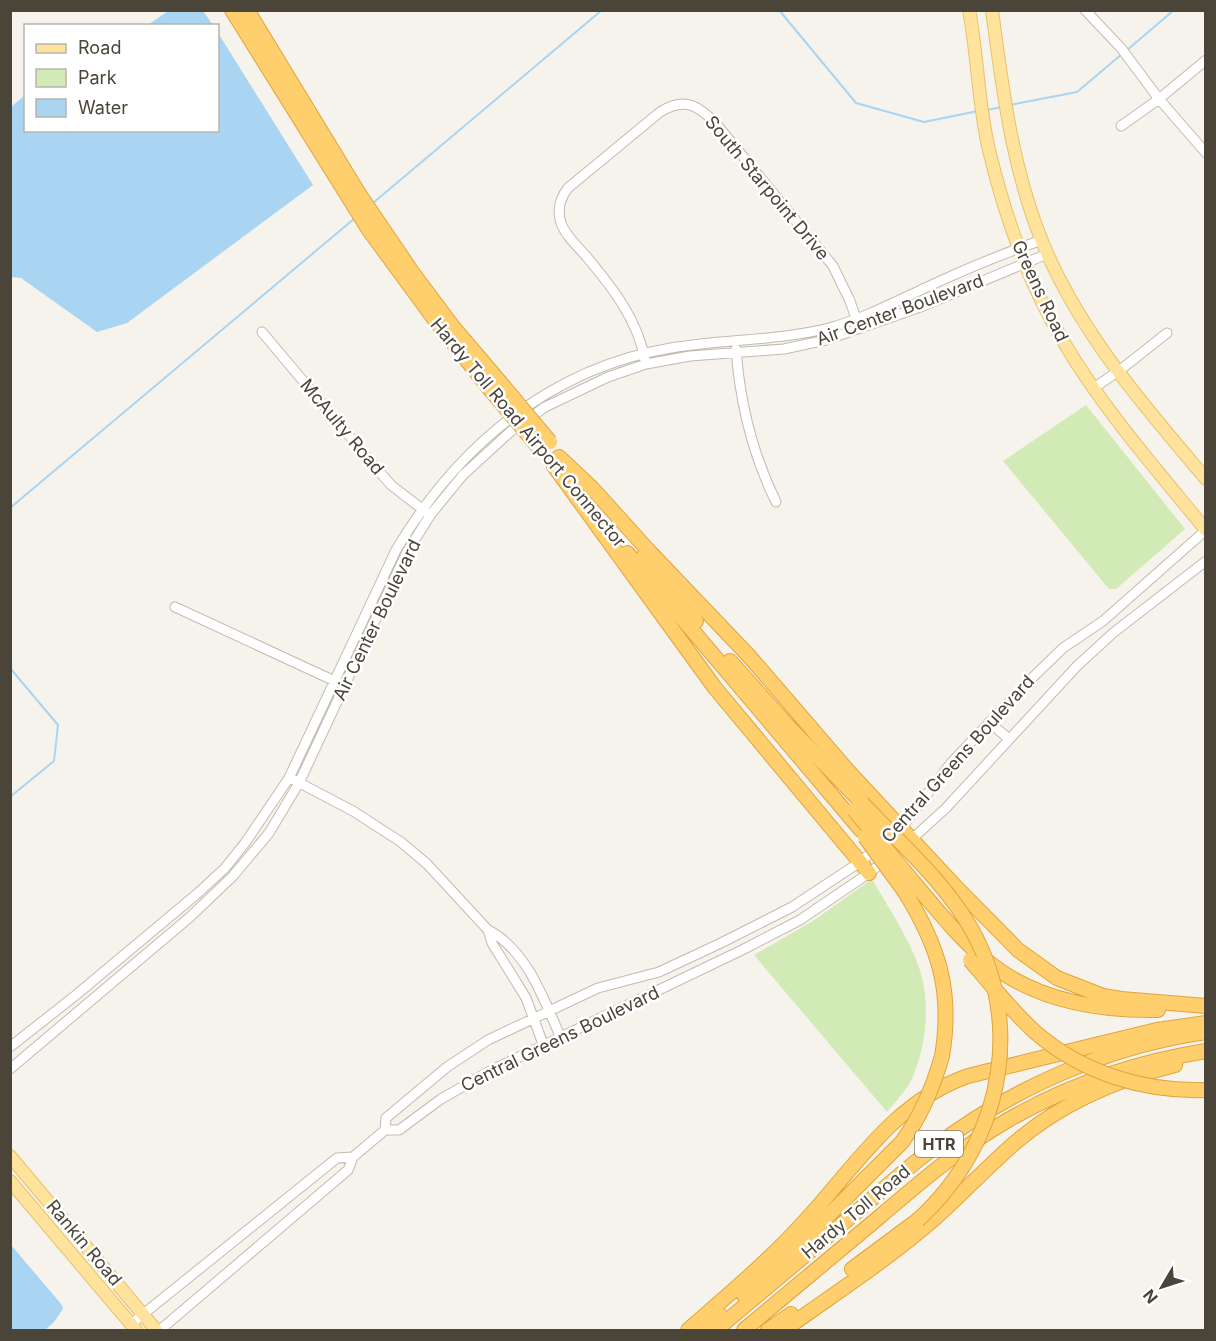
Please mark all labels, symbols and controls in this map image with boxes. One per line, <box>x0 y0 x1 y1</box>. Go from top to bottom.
legend <box>24 24 219 132</box>
text: Road <box>78 37 121 58</box>
text: Park <box>78 67 117 88</box>
text: Water <box>78 97 128 118</box>
street label: South Starpoint Drive <box>701 111 834 264</box>
street label: Greens Road <box>1008 237 1073 345</box>
street label: Air Center Boulevard <box>813 269 986 350</box>
street label: Hardy Toll Road Airport Connector <box>426 314 631 552</box>
street label: McAulty Road <box>296 375 389 479</box>
street label: Air Center Boulevard <box>328 536 425 704</box>
street label: Central Greens Boulevard <box>877 671 1038 847</box>
street label: Central Greens Boulevard <box>457 981 662 1096</box>
road number: HTR <box>915 1131 963 1157</box>
street label: Hardy Toll Road <box>797 1160 914 1263</box>
street label: Rankin Road <box>42 1195 126 1290</box>
north arrow <box>1132 1257 1192 1317</box>
text: N <box>1139 1285 1162 1307</box>

